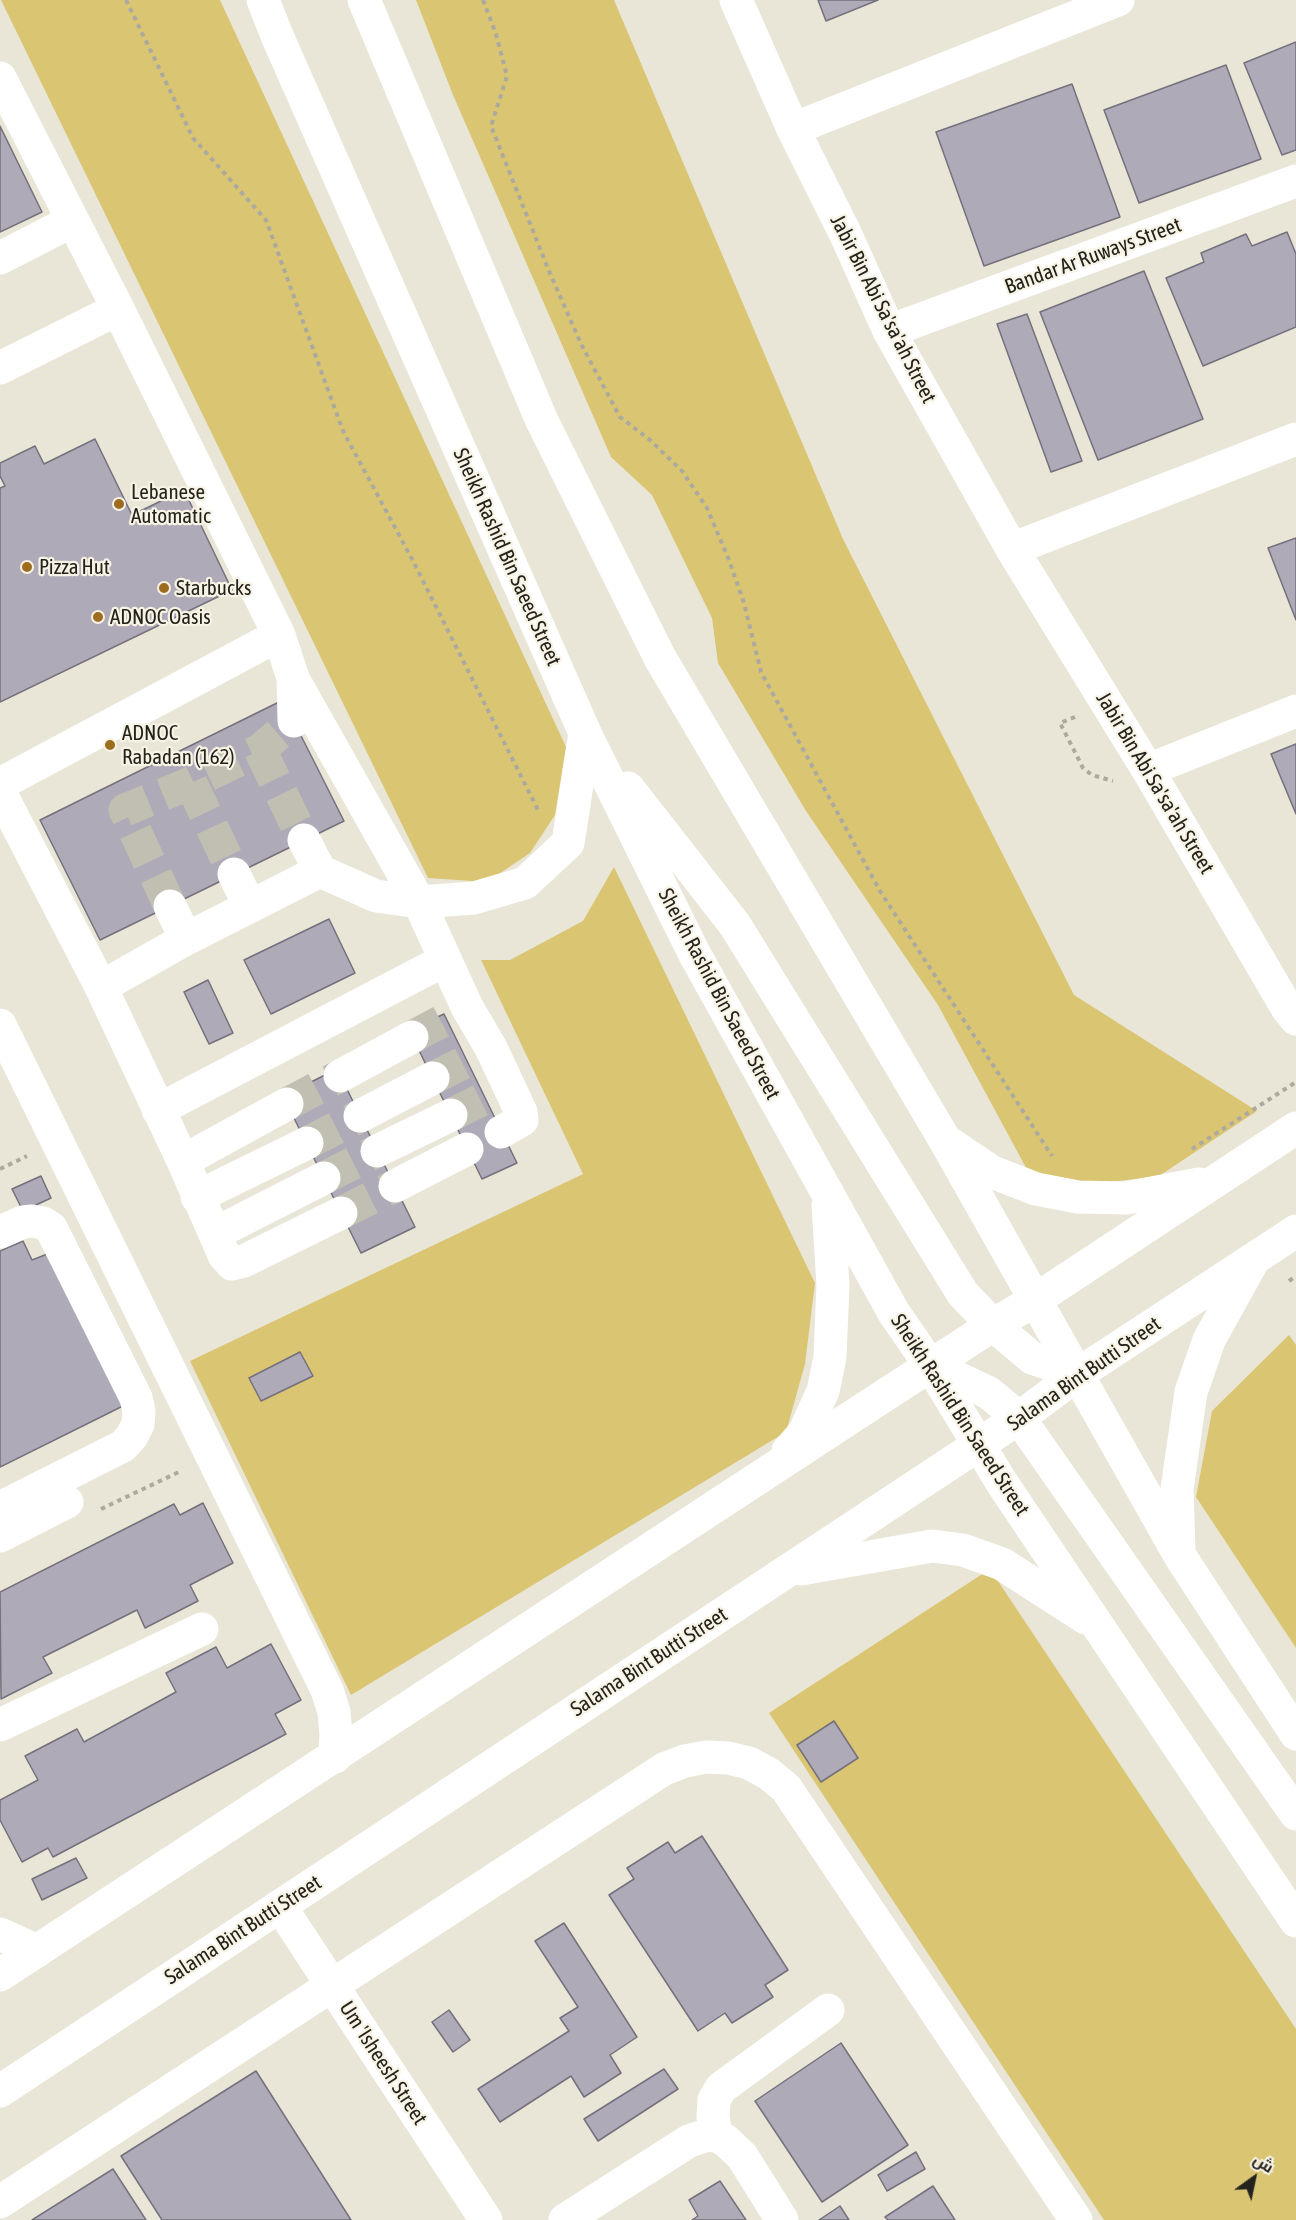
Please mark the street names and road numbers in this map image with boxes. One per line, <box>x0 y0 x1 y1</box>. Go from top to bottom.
street label: Jabir Bin Abi Sa'sa'ah Street <box>825 211 941 407</box>
street label: Bandar Ar Ruways Street <box>1001 212 1185 300</box>
street label: Sheikh Rashid Bin Saeed Street <box>448 444 566 670</box>
street label: Jabir Bin Abi Sa'sa'ah Street <box>1091 687 1219 879</box>
street label: Sheikh Rashid Bin Saeed Street <box>653 884 785 1104</box>
street label: Sheikh Rashid Bin Saeed Street <box>885 1309 1035 1521</box>
street label: Salama Bint Butti Street <box>1002 1312 1166 1436</box>
street label: Salama Bint Butti Street <box>566 1602 732 1722</box>
street label: Salama Bint Butti Street <box>160 1870 326 1990</box>
street label: Um 'Isheesh Street <box>334 1996 432 2130</box>

